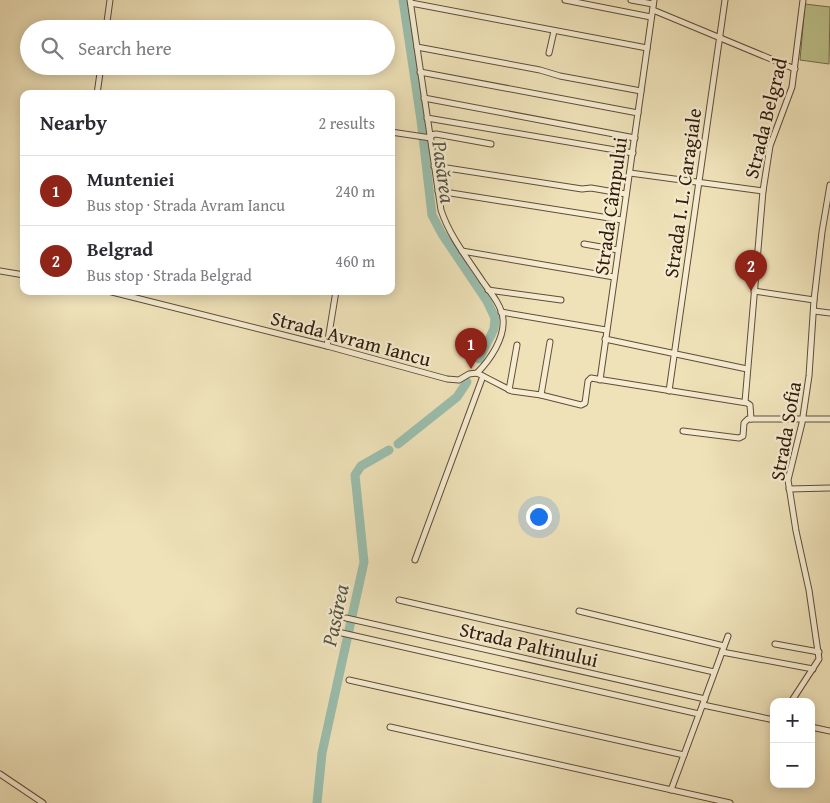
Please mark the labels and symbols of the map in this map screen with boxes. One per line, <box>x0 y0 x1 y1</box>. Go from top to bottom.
street label: Strada Belgrad <box>736 54 794 181</box>
street label: Strada I. L. Caragiale <box>656 106 708 280</box>
street label: Strada Câmpului <box>586 135 634 277</box>
water label: Pasărea <box>424 138 464 205</box>
pin: 2 <box>735 250 767 291</box>
street label: Strada Avram Iancu <box>268 303 434 373</box>
pin: 1 <box>455 328 487 369</box>
street label: Strada Sofia <box>762 379 808 483</box>
your location <box>526 504 552 530</box>
water label: Pasărea <box>313 581 357 650</box>
street label: Strada Paltinului <box>457 614 602 674</box>

